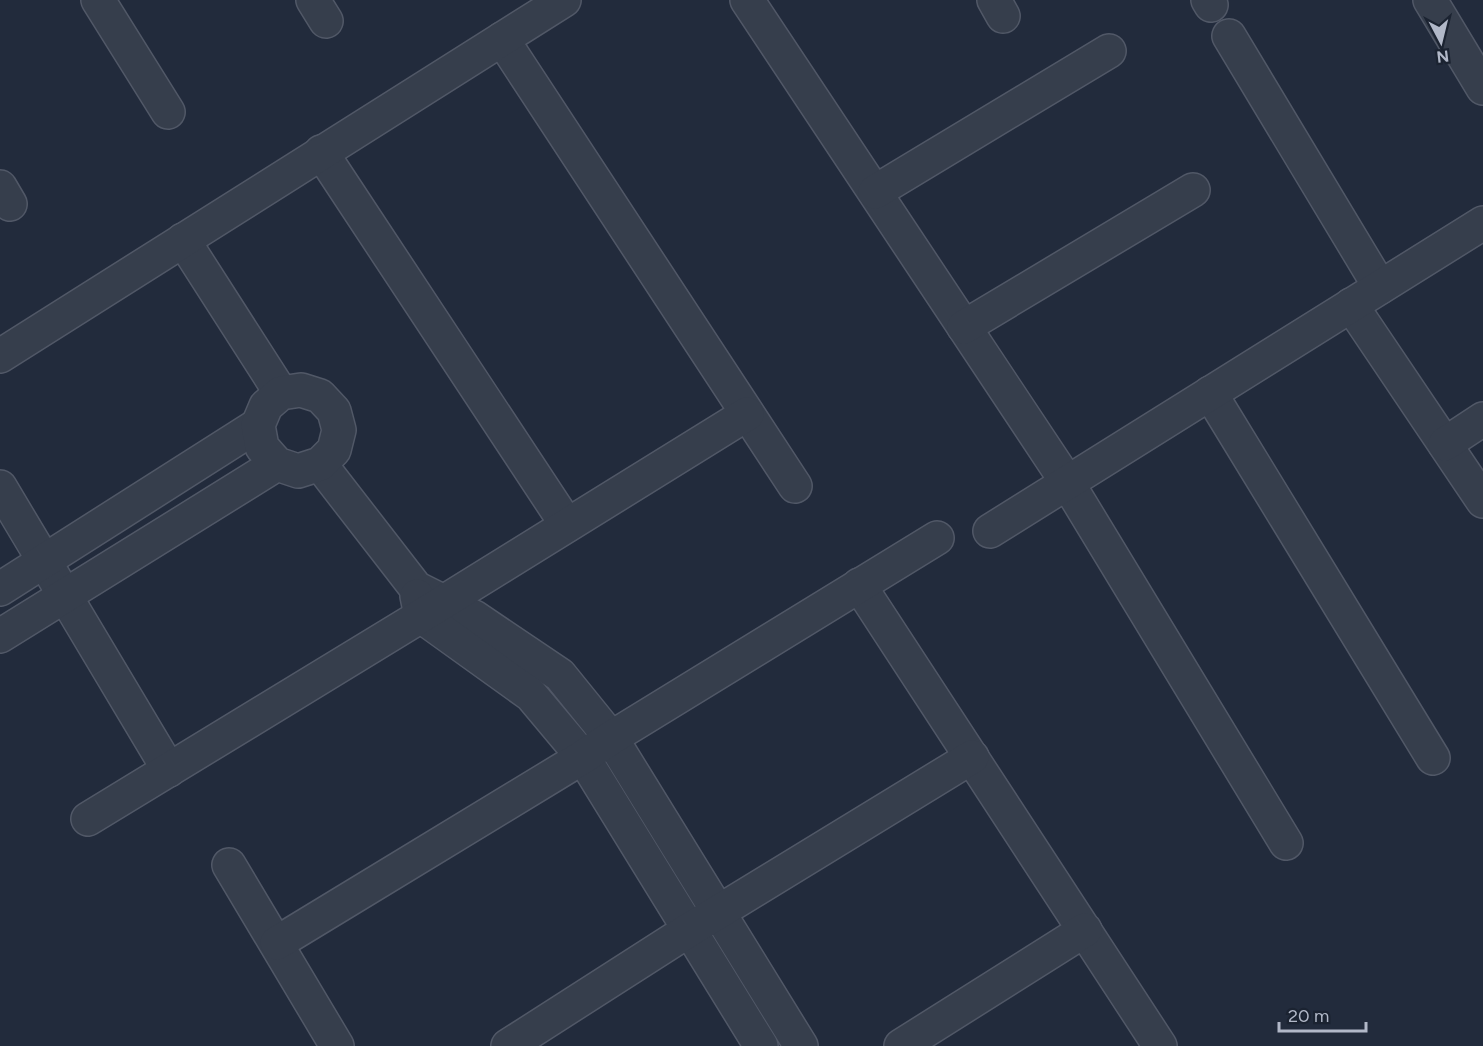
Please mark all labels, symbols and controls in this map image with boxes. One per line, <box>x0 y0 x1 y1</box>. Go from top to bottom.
north arrow <box>1411 12 1471 72</box>
text: N <box>1435 46 1450 67</box>
scale bar <box>1279 995 1366 1033</box>
text: 20 m <box>1288 1005 1329 1027</box>

